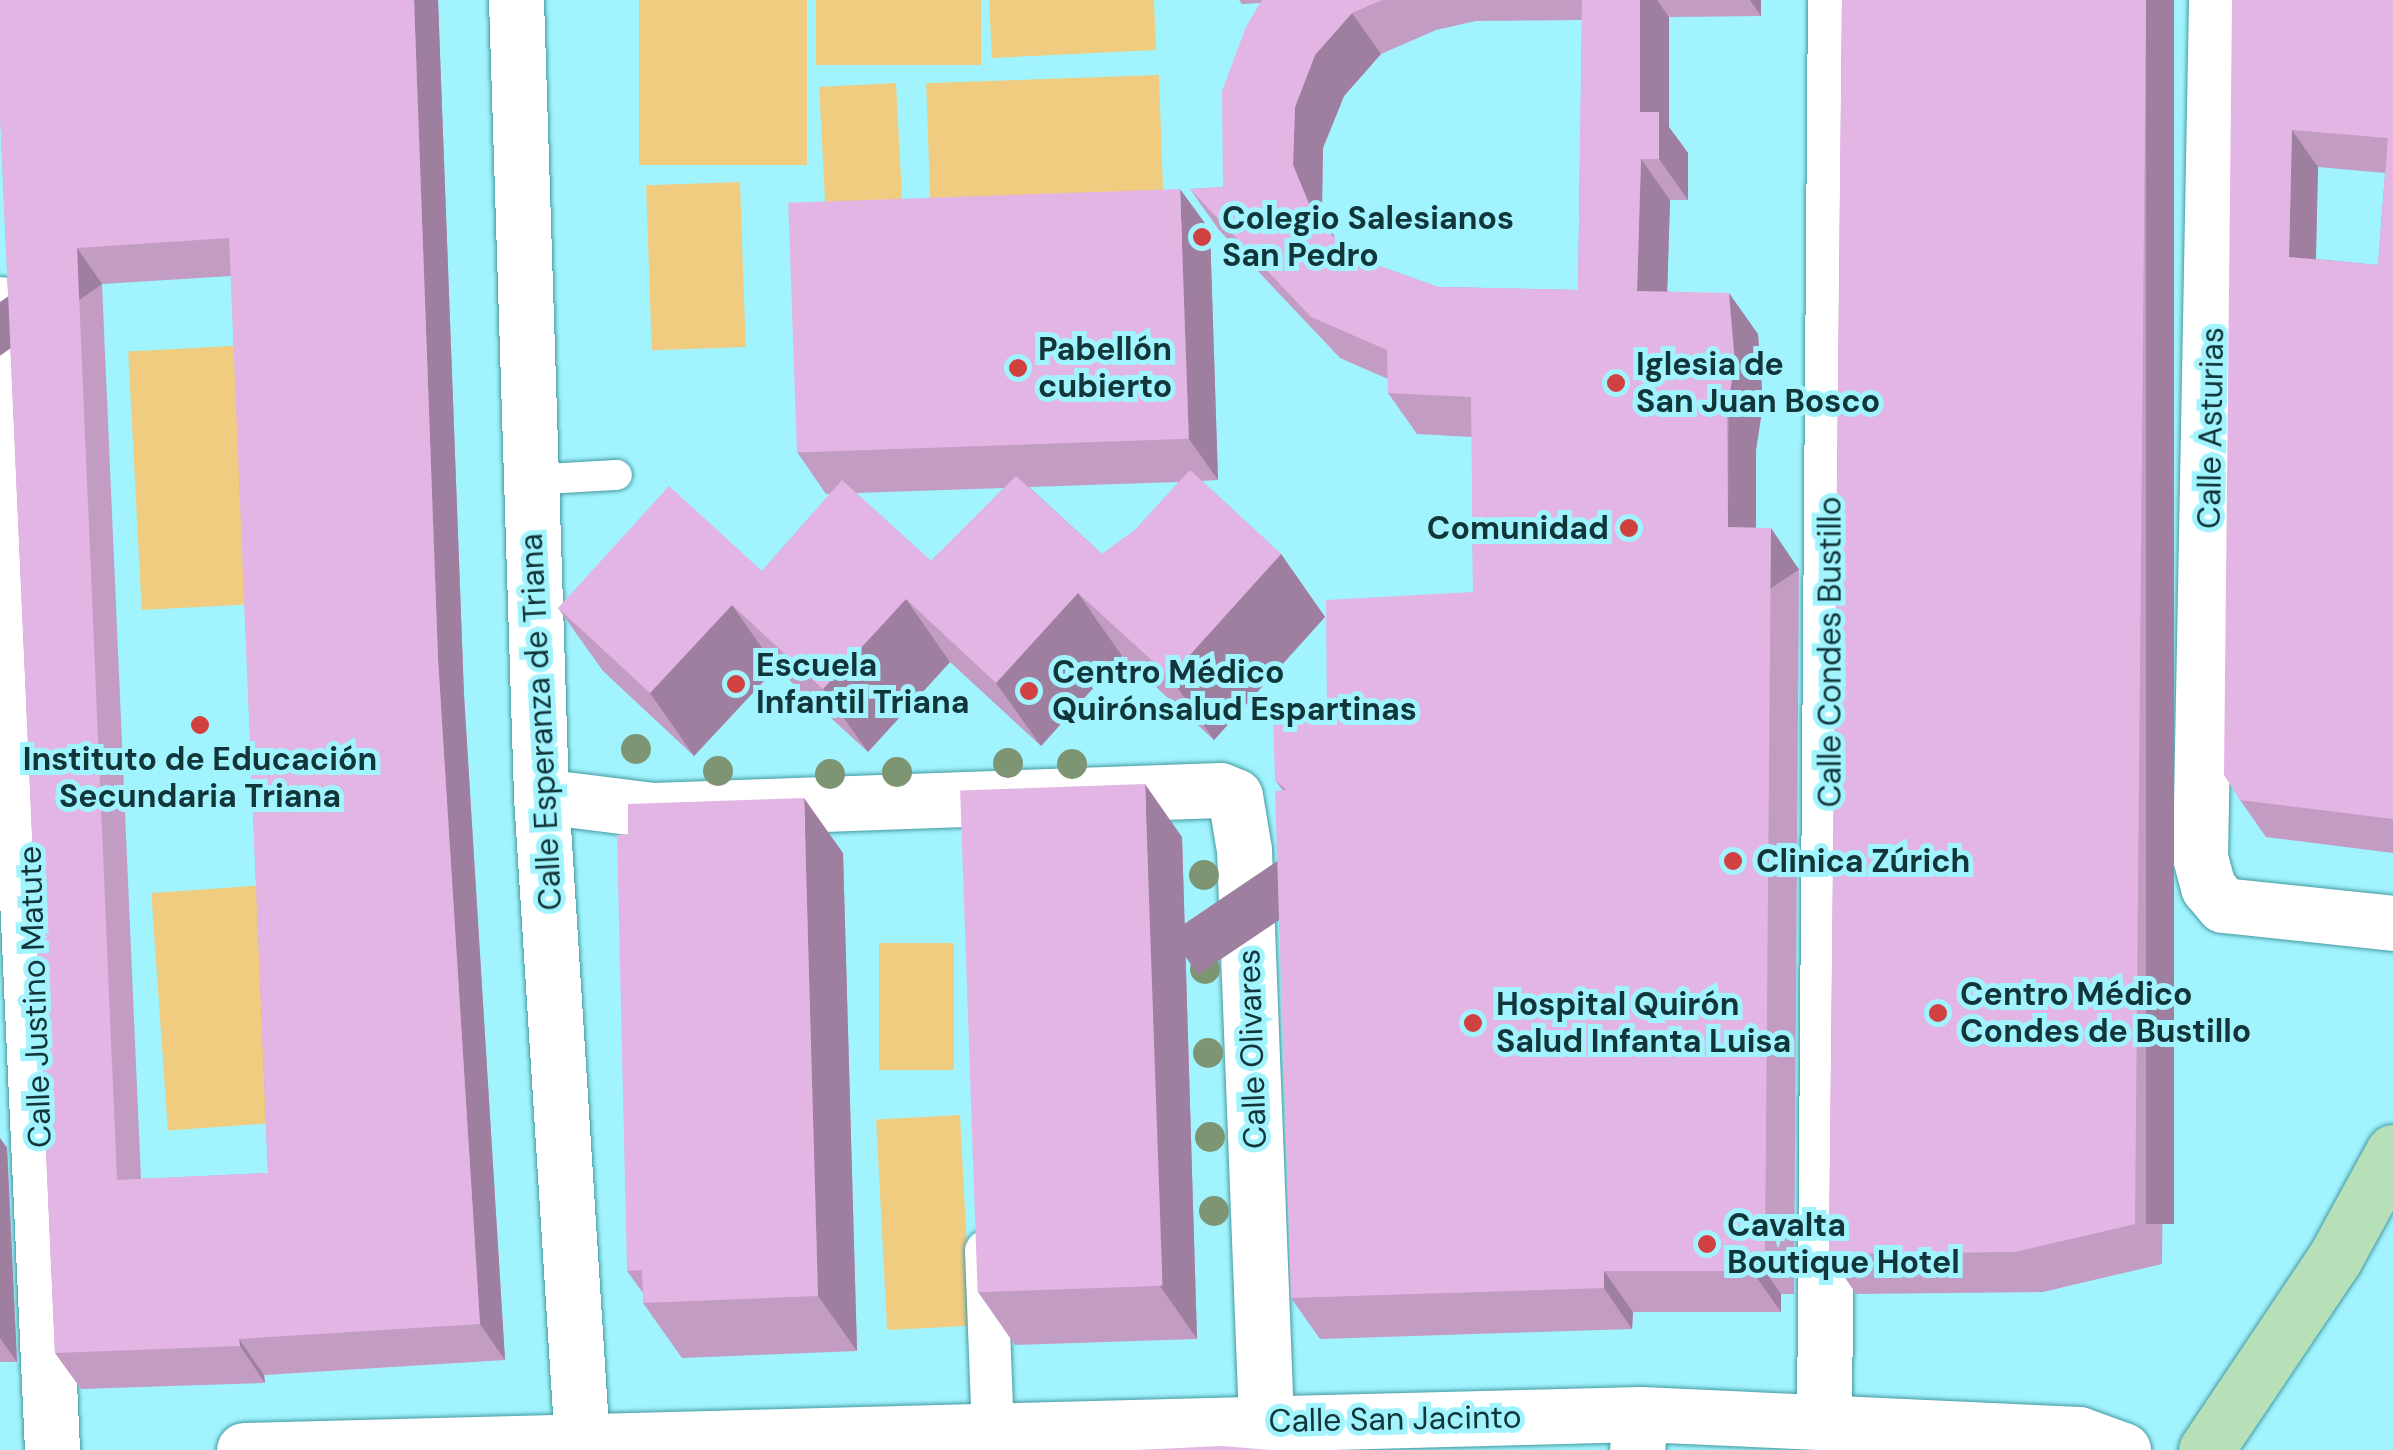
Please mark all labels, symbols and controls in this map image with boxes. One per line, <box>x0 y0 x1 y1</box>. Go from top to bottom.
place label: Colegio Salesianos San Pedro <box>1222 200 1514 275</box>
marker: Colegio Salesianos San Pedro <box>1191 226 1213 248</box>
street label: Calle Asturias <box>2190 327 2232 529</box>
place label: Pabellón cubierto <box>1038 331 1172 406</box>
place label: Iglesia de San Juan Bosco <box>1636 346 1880 421</box>
marker: Pabellón cubierto <box>1007 357 1029 379</box>
marker: Iglesia de San Juan Bosco <box>1605 372 1627 394</box>
street label: Calle Condes Bustillo <box>1811 497 1849 807</box>
place label: Comunidad <box>1427 509 1609 547</box>
marker: Comunidad <box>1618 517 1640 539</box>
street label: Calle Esperanza de Triana <box>512 533 570 911</box>
place label: Escuela Infantil Triana <box>756 647 970 722</box>
place label: Centro Médico Quirónsalud Espartinas <box>1052 654 1417 729</box>
marker: Escuela Infantil Triana <box>725 673 747 695</box>
marker: Centro Médico Quirónsalud Espartinas <box>1016 678 1042 704</box>
marker: Instituto de Educación Secundaria Triana <box>189 714 211 736</box>
place label: Instituto de Educación Secundaria Triana <box>23 741 377 816</box>
place label: Clinica Zúrich <box>1756 842 1970 880</box>
street label: Calle Justino Matute <box>11 845 59 1149</box>
marker: Clinica Zúrich <box>1720 848 1746 874</box>
street label: Calle Olivares <box>1229 948 1275 1150</box>
place label: Centro Médico Condes de Bustillo <box>1960 976 2251 1051</box>
place label: Hospital Quirón Salud Infanta Luisa <box>1496 986 1791 1061</box>
marker: Centro Médico Condes de Bustillo <box>1925 1000 1951 1026</box>
marker: Hospital Quirón Salud Infanta Luisa <box>1460 1010 1486 1036</box>
place label: Cavalta Boutique Hotel <box>1727 1207 1960 1282</box>
marker: Cavalta Boutique Hotel <box>1696 1233 1718 1255</box>
street label: Calle San Jacinto <box>1268 1398 1522 1440</box>

